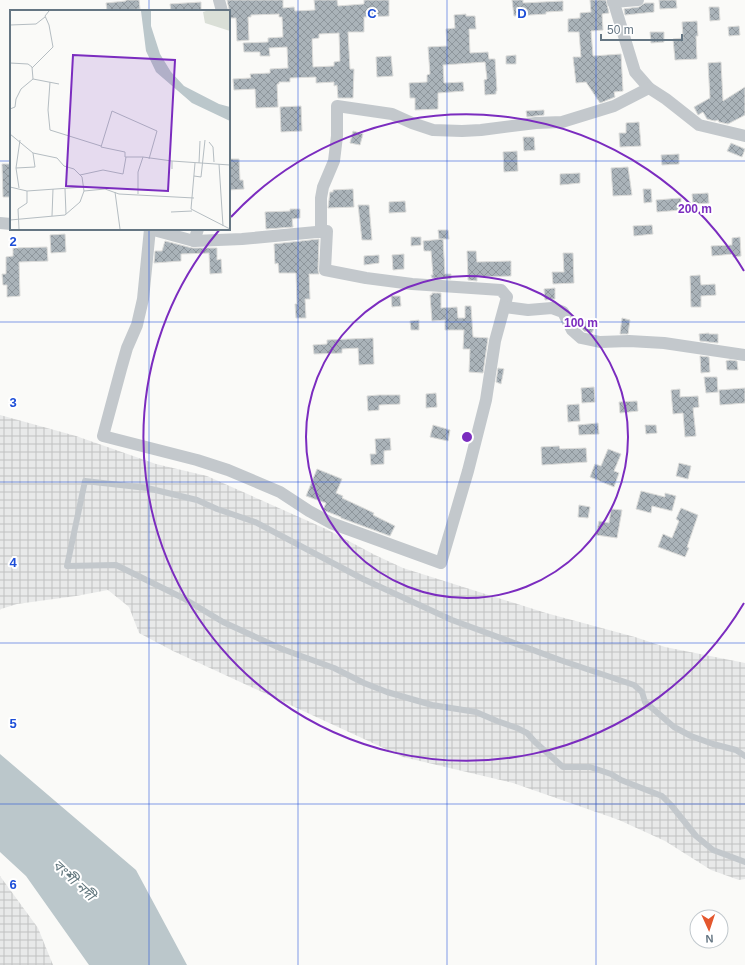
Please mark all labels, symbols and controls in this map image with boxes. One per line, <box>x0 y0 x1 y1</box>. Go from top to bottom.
text: C <box>367 6 377 21</box>
text: D <box>517 6 527 21</box>
inset map <box>10 10 230 230</box>
scale bar <box>601 16 682 42</box>
text: 50 m <box>607 23 634 37</box>
text: 200 m <box>678 202 712 216</box>
text: 2 <box>9 234 17 249</box>
text: 100 m <box>564 316 598 330</box>
text: 3 <box>9 395 17 410</box>
centre of rings <box>460 430 474 444</box>
text: 4 <box>9 555 17 570</box>
text: 5 <box>9 716 17 731</box>
water label: বংশী নদী <box>50 857 101 906</box>
text: 6 <box>9 877 17 892</box>
north arrow <box>689 909 729 949</box>
text: N <box>705 933 714 945</box>

